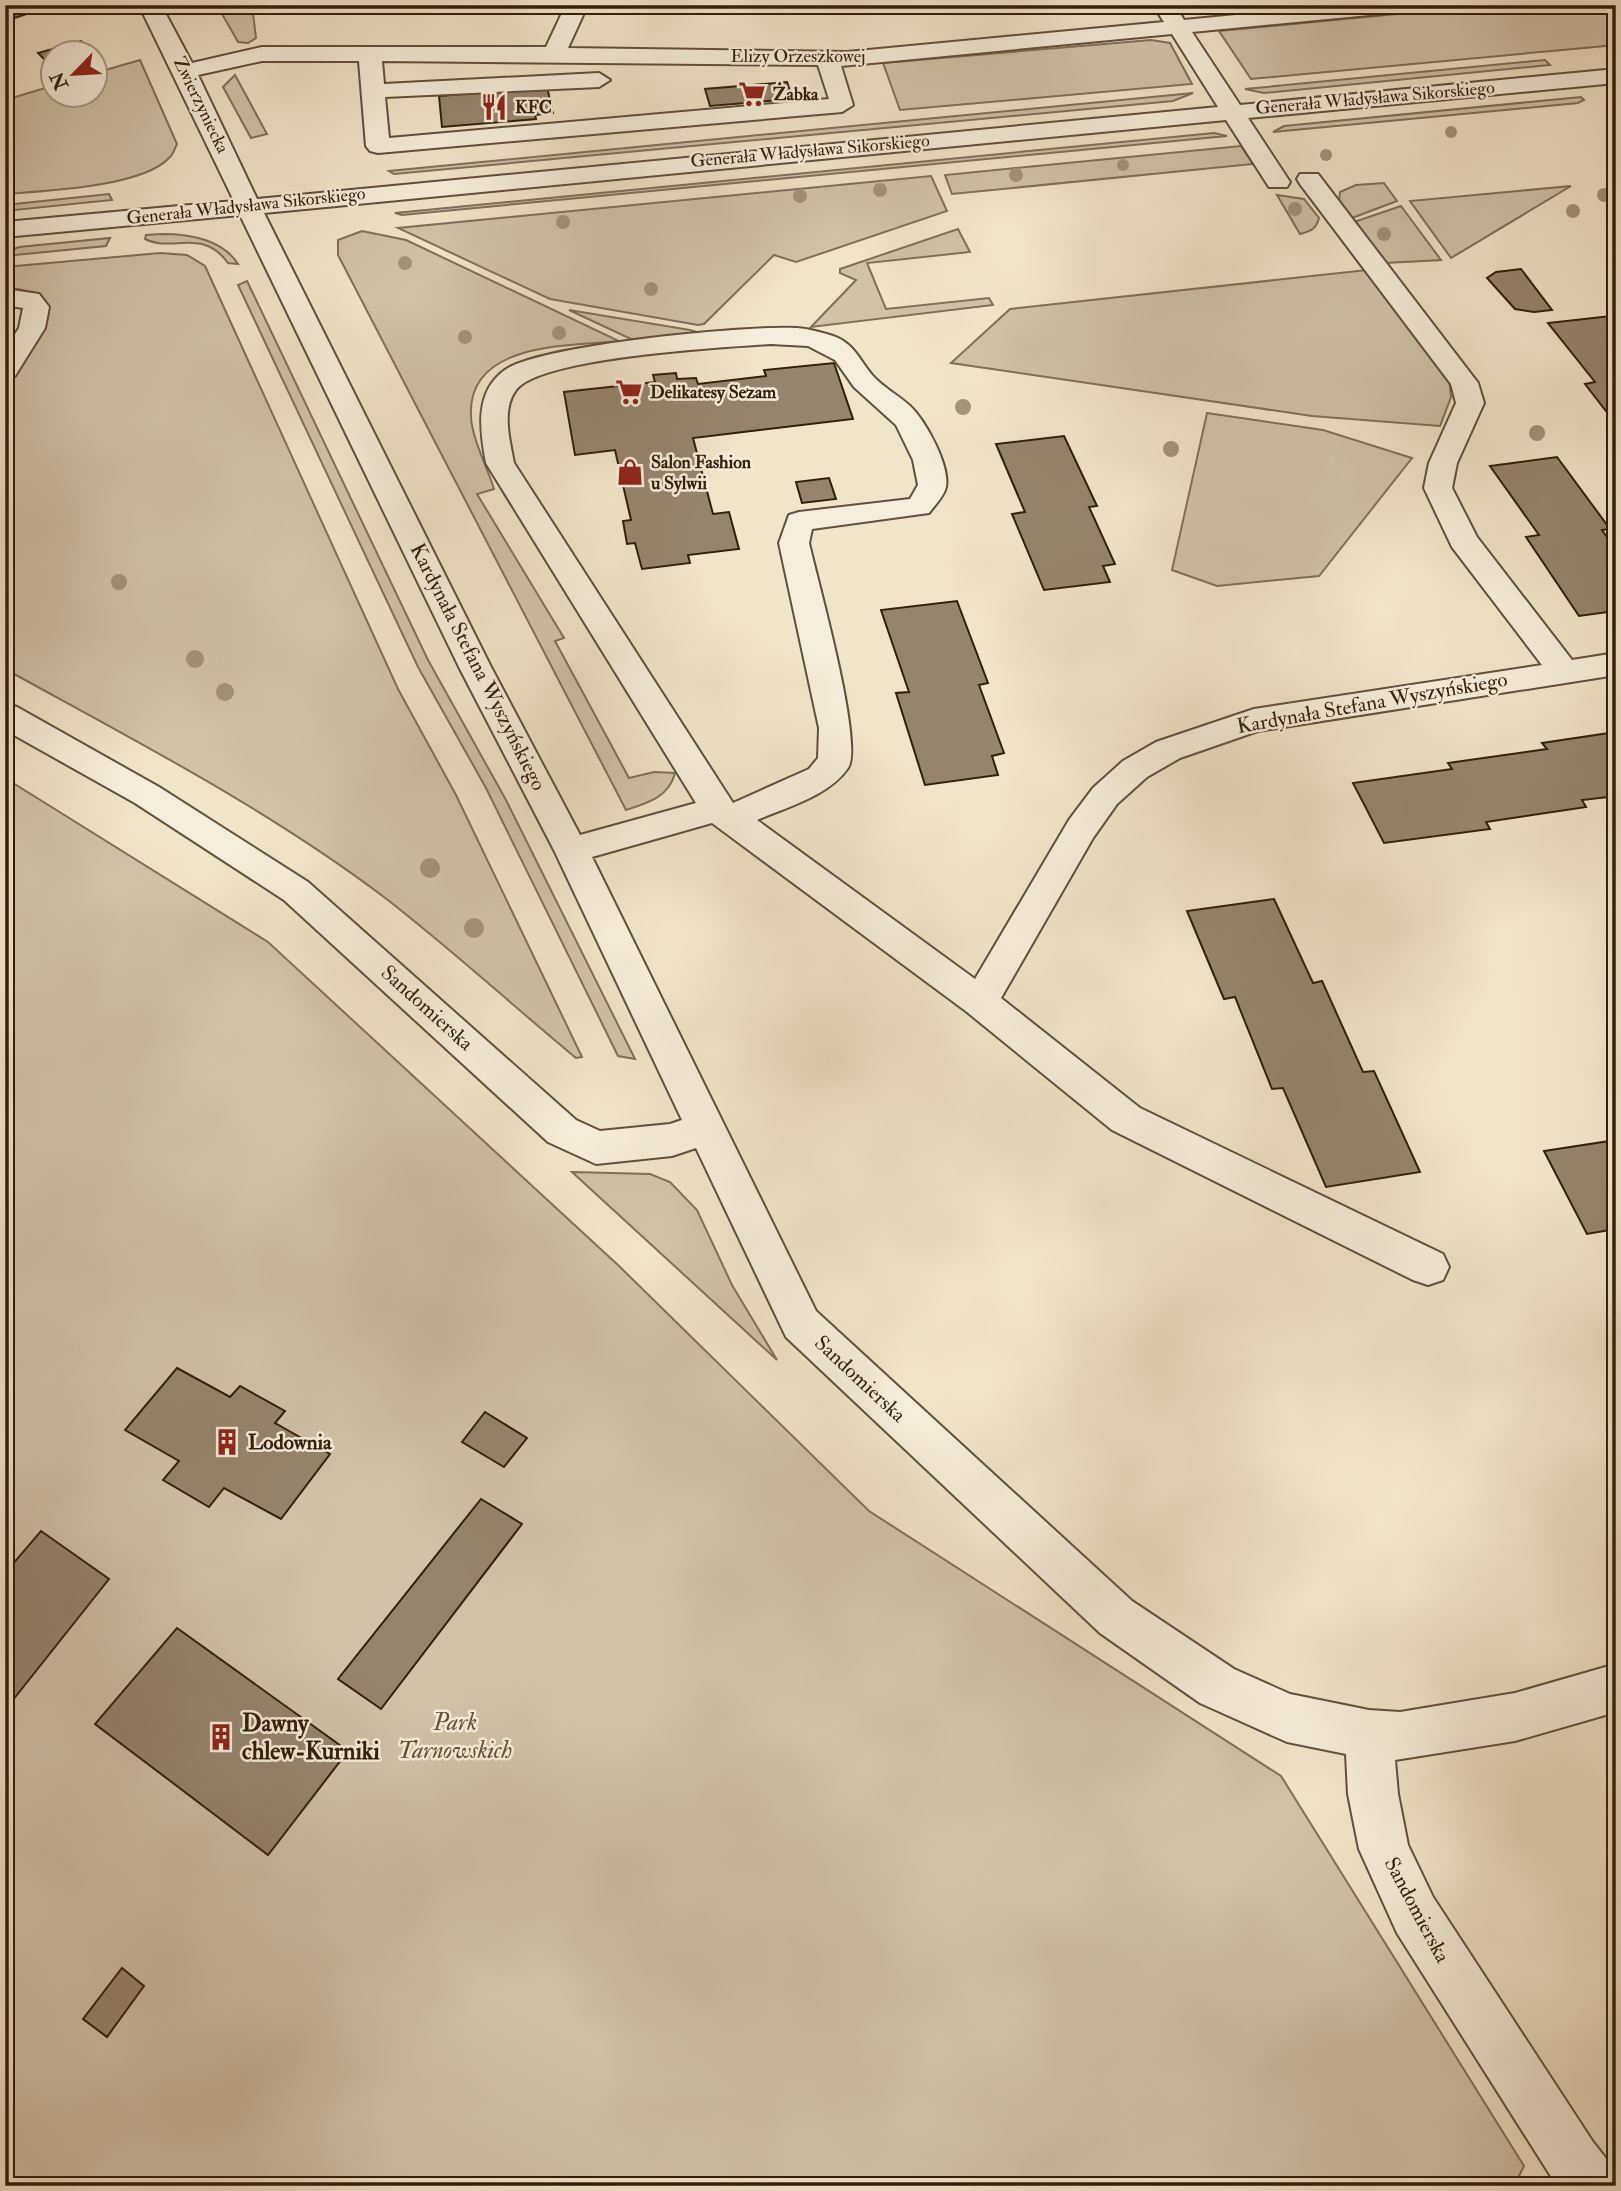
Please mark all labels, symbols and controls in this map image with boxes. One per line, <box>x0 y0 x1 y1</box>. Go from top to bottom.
north arrow <box>38 38 108 108</box>
street label: Elizy Orzeszkowej <box>731 45 865 68</box>
street label: Zwierzyniecka <box>168 53 235 158</box>
text: N <box>45 67 74 94</box>
street label: Generała Władysława Sikorskiego <box>1254 76 1496 120</box>
supermarket icon: Żabka <box>737 79 767 109</box>
place label: Żabka <box>773 82 819 106</box>
restaurant icon: KFC <box>479 92 509 122</box>
place label: KFC <box>515 96 552 119</box>
street label: Generała Władysława Sikorskiego <box>689 129 931 173</box>
street label: Generała Władysława Sikorskiego <box>125 182 367 230</box>
supermarket icon: Delikatesy Sezam <box>614 377 644 407</box>
place label: Delikatesy Sezam <box>650 381 777 404</box>
place label: Salon Fashion u Sylwii <box>650 451 752 495</box>
shop icon: Salon Fashion u Sylwii <box>615 457 645 487</box>
street label: Kardynała Stefana Wyszyńskiego <box>404 539 552 795</box>
street label: Kardynała Stefana Wyszyńskiego <box>1235 666 1509 740</box>
street label: Sandomierska <box>375 959 479 1057</box>
street label: Sandomierska <box>809 1330 912 1429</box>
building icon: Lodownia <box>212 1427 242 1457</box>
place label: Lodownia <box>248 1429 333 1456</box>
park label: Park Tarnowskich <box>398 1707 512 1766</box>
place label: Dawny chlew-Kurniki <box>242 1708 380 1767</box>
building icon: Dawny chlew-Kurniki <box>206 1722 236 1752</box>
street label: Sandomierska <box>1378 1853 1456 1968</box>

